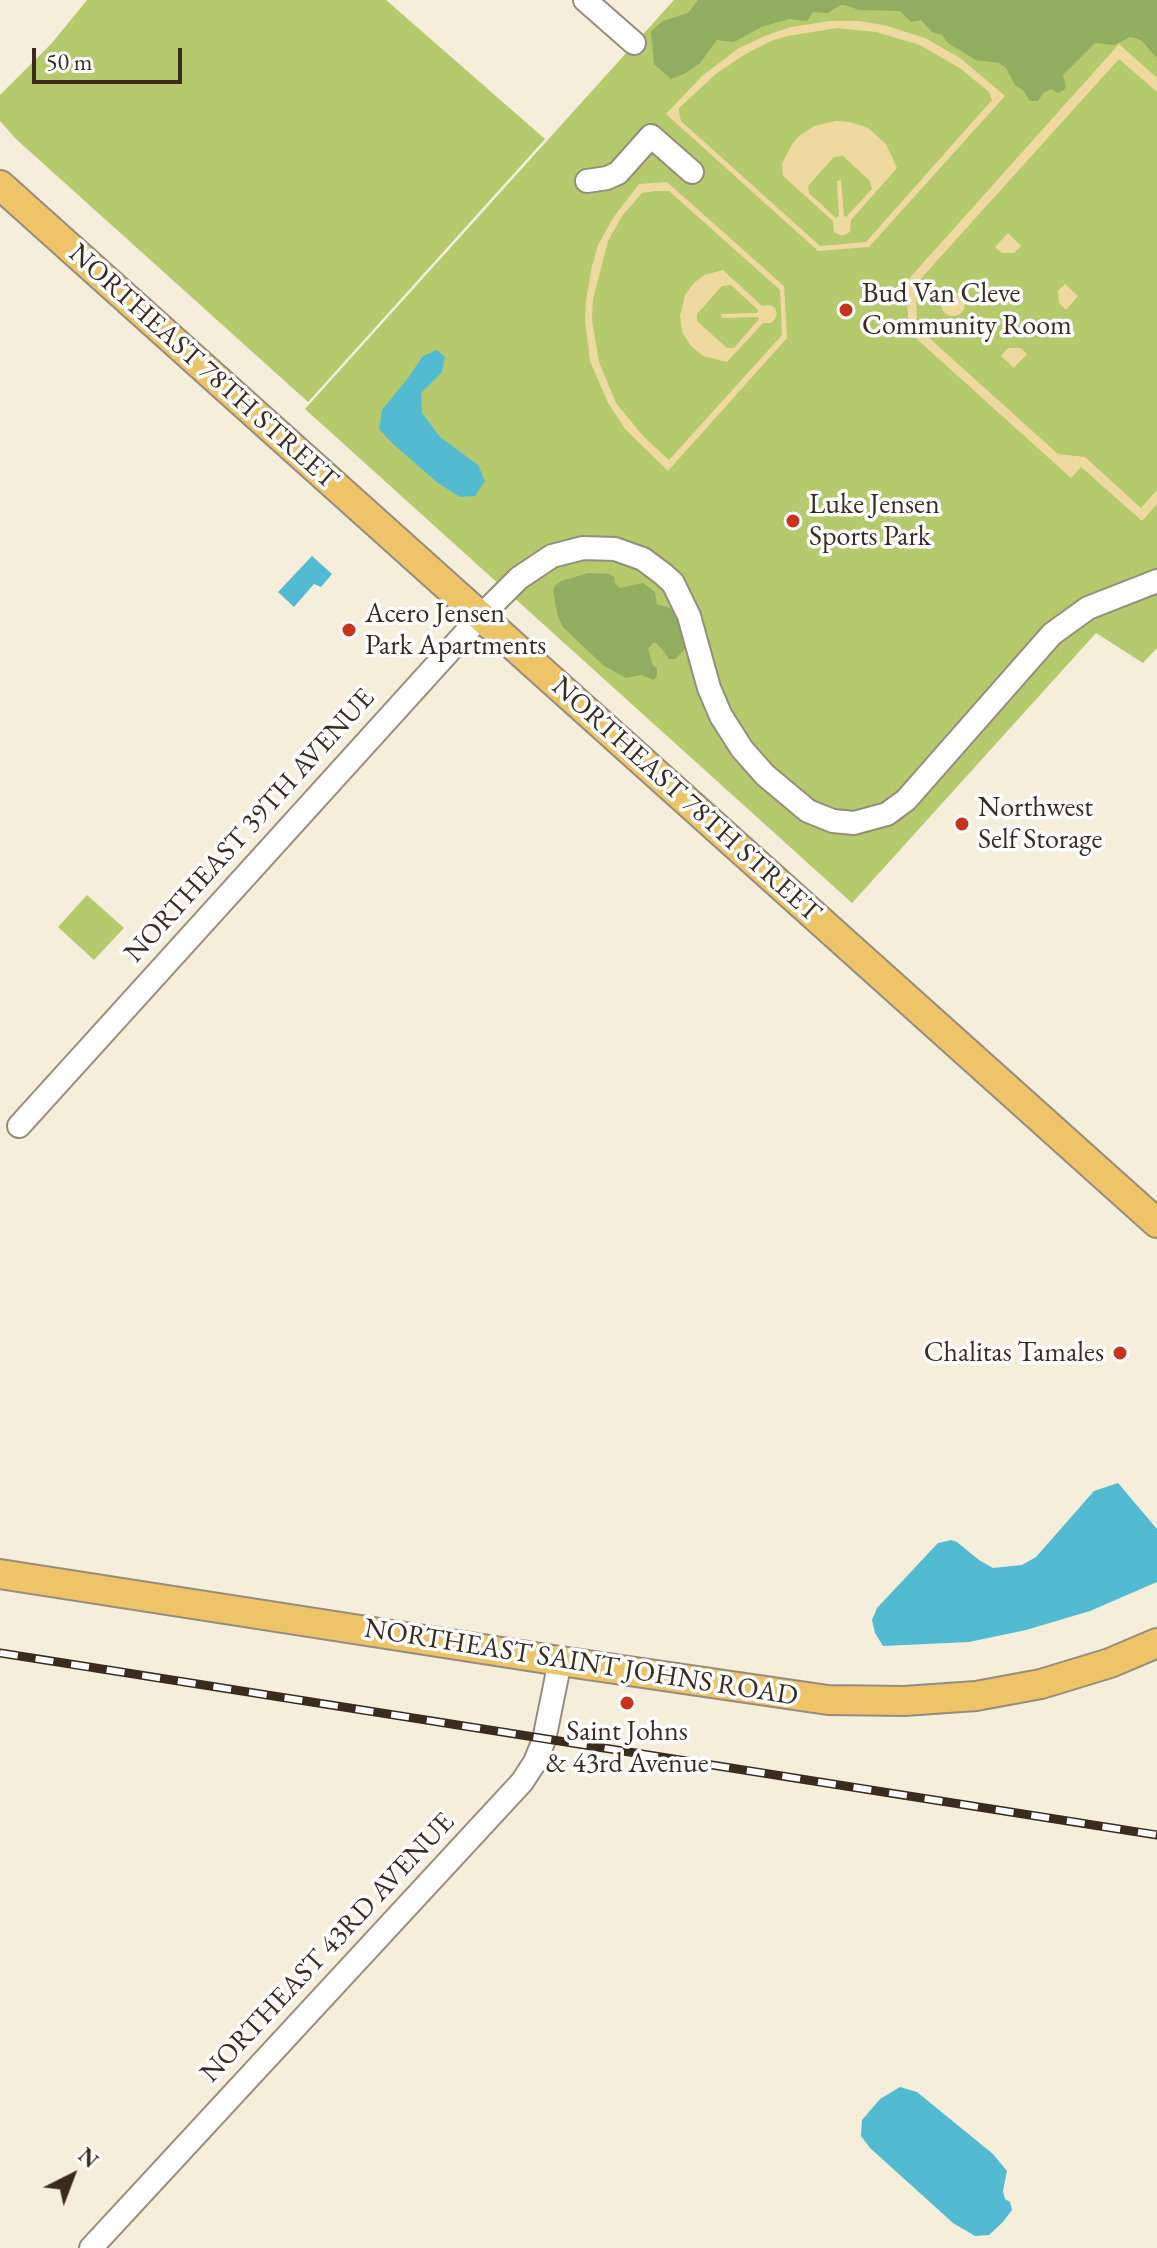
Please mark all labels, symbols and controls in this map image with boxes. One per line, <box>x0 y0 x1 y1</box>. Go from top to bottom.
scale bar <box>36 32 186 82</box>
text: 50 m <box>46 46 93 77</box>
street label: NORTHEAST 78TH STREET <box>61 237 345 497</box>
place label: Bud Van Cleve Community Room <box>862 277 1072 343</box>
marker: Bud Van Cleve Community Room <box>837 301 855 319</box>
place label: Luke Jensen Sports Park <box>809 488 940 554</box>
marker: Luke Jensen Sports Park <box>784 512 802 530</box>
place label: Acero Jensen Park Apartments <box>365 597 546 663</box>
marker: Acero Jensen Park Apartments <box>340 621 358 639</box>
street label: NORTHEAST 78TH STREET <box>544 670 828 930</box>
street label: NORTHEAST 39TH AVENUE <box>118 682 382 970</box>
place label: Northwest Self Storage <box>978 791 1102 857</box>
marker: Northwest Self Storage <box>953 815 971 833</box>
place label: Chalitas Tamales <box>924 1336 1104 1370</box>
marker: Chalitas Tamales <box>1111 1344 1129 1362</box>
street label: NORTHEAST SAINT JOHNS ROAD <box>362 1612 800 1714</box>
marker: Saint Johns & 43rd Avenue <box>618 1694 636 1712</box>
place label: Saint Johns & 43rd Avenue <box>545 1715 709 1781</box>
street label: NORTHEAST 43RD AVENUE <box>194 1806 462 2090</box>
north arrow <box>32 2136 112 2216</box>
text: N <box>72 2141 105 2175</box>

